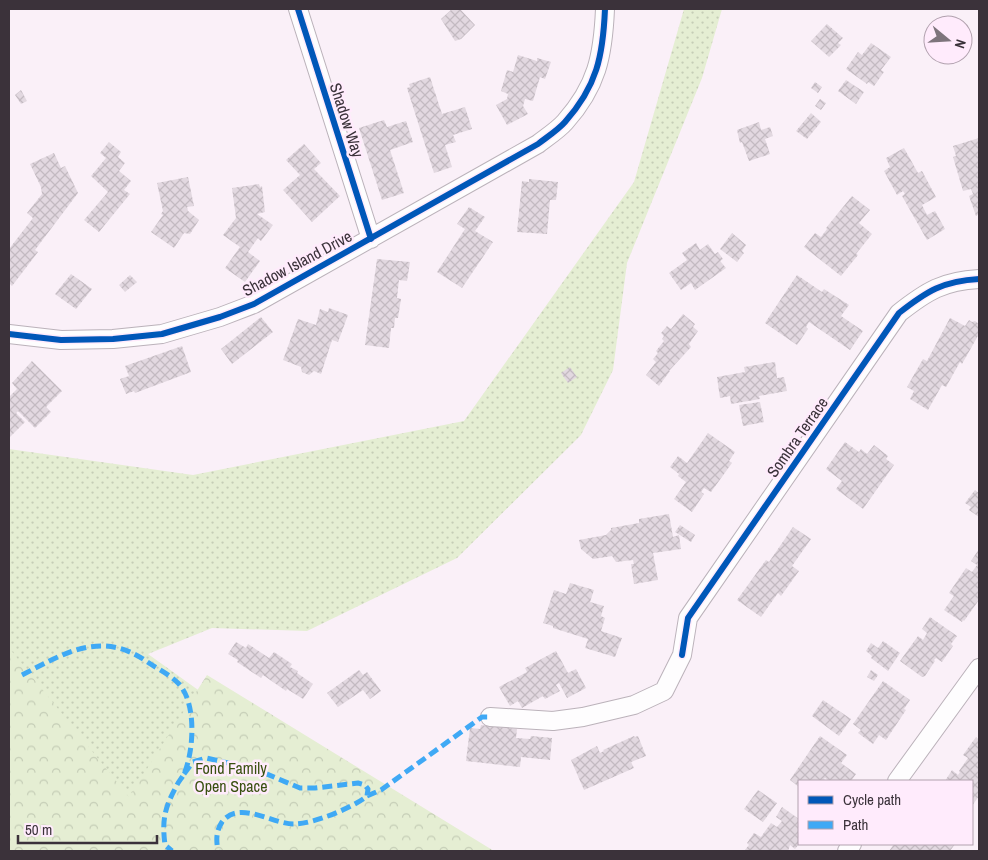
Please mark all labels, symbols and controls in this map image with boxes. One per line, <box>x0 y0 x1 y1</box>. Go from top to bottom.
north arrow <box>923 15 973 65</box>
text: N <box>951 37 970 51</box>
street label: Shadow Way <box>325 80 369 160</box>
street label: Shadow Island Drive <box>238 225 356 301</box>
street label: Sombra Terrace <box>761 393 833 481</box>
park label: Fond Family Open Space <box>195 757 267 797</box>
legend <box>798 780 973 845</box>
text: Cycle path <box>843 789 901 810</box>
scale bar <box>18 812 156 844</box>
text: Path <box>843 814 868 835</box>
text: 50 m <box>25 819 52 840</box>

